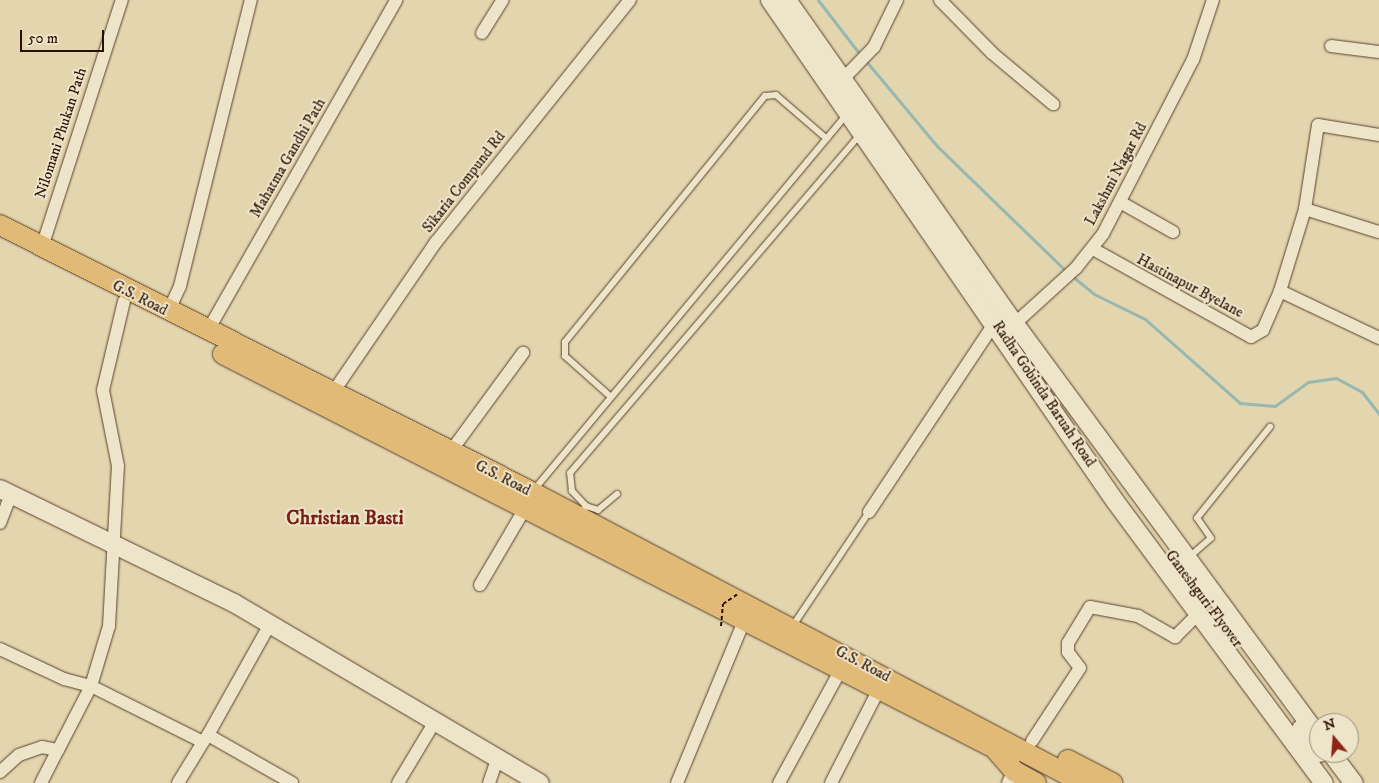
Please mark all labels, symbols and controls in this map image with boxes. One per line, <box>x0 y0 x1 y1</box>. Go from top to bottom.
scale bar <box>22 20 106 52</box>
text: 50 m <box>28 29 58 48</box>
street label: Nilomani Phukan Path <box>31 65 91 201</box>
street label: Mahatma Gandhi Path <box>246 95 330 221</box>
street label: Lakshmi Nagar Rd <box>1081 119 1151 229</box>
street label: Sikaria Compund Rd <box>419 128 509 236</box>
street label: Hastinapur Byelane <box>1134 250 1246 322</box>
street label: G.S. Road <box>109 276 171 320</box>
street label: Radha Gobinda Baruah Road <box>988 318 1100 470</box>
street label: G.S. Road <box>472 456 534 500</box>
district label: Christian Basti <box>286 506 404 530</box>
street label: Ganeshguri Flyover <box>1162 547 1246 651</box>
street label: G.S. Road <box>832 642 894 686</box>
north arrow <box>1309 713 1359 763</box>
text: N <box>1321 714 1338 735</box>

